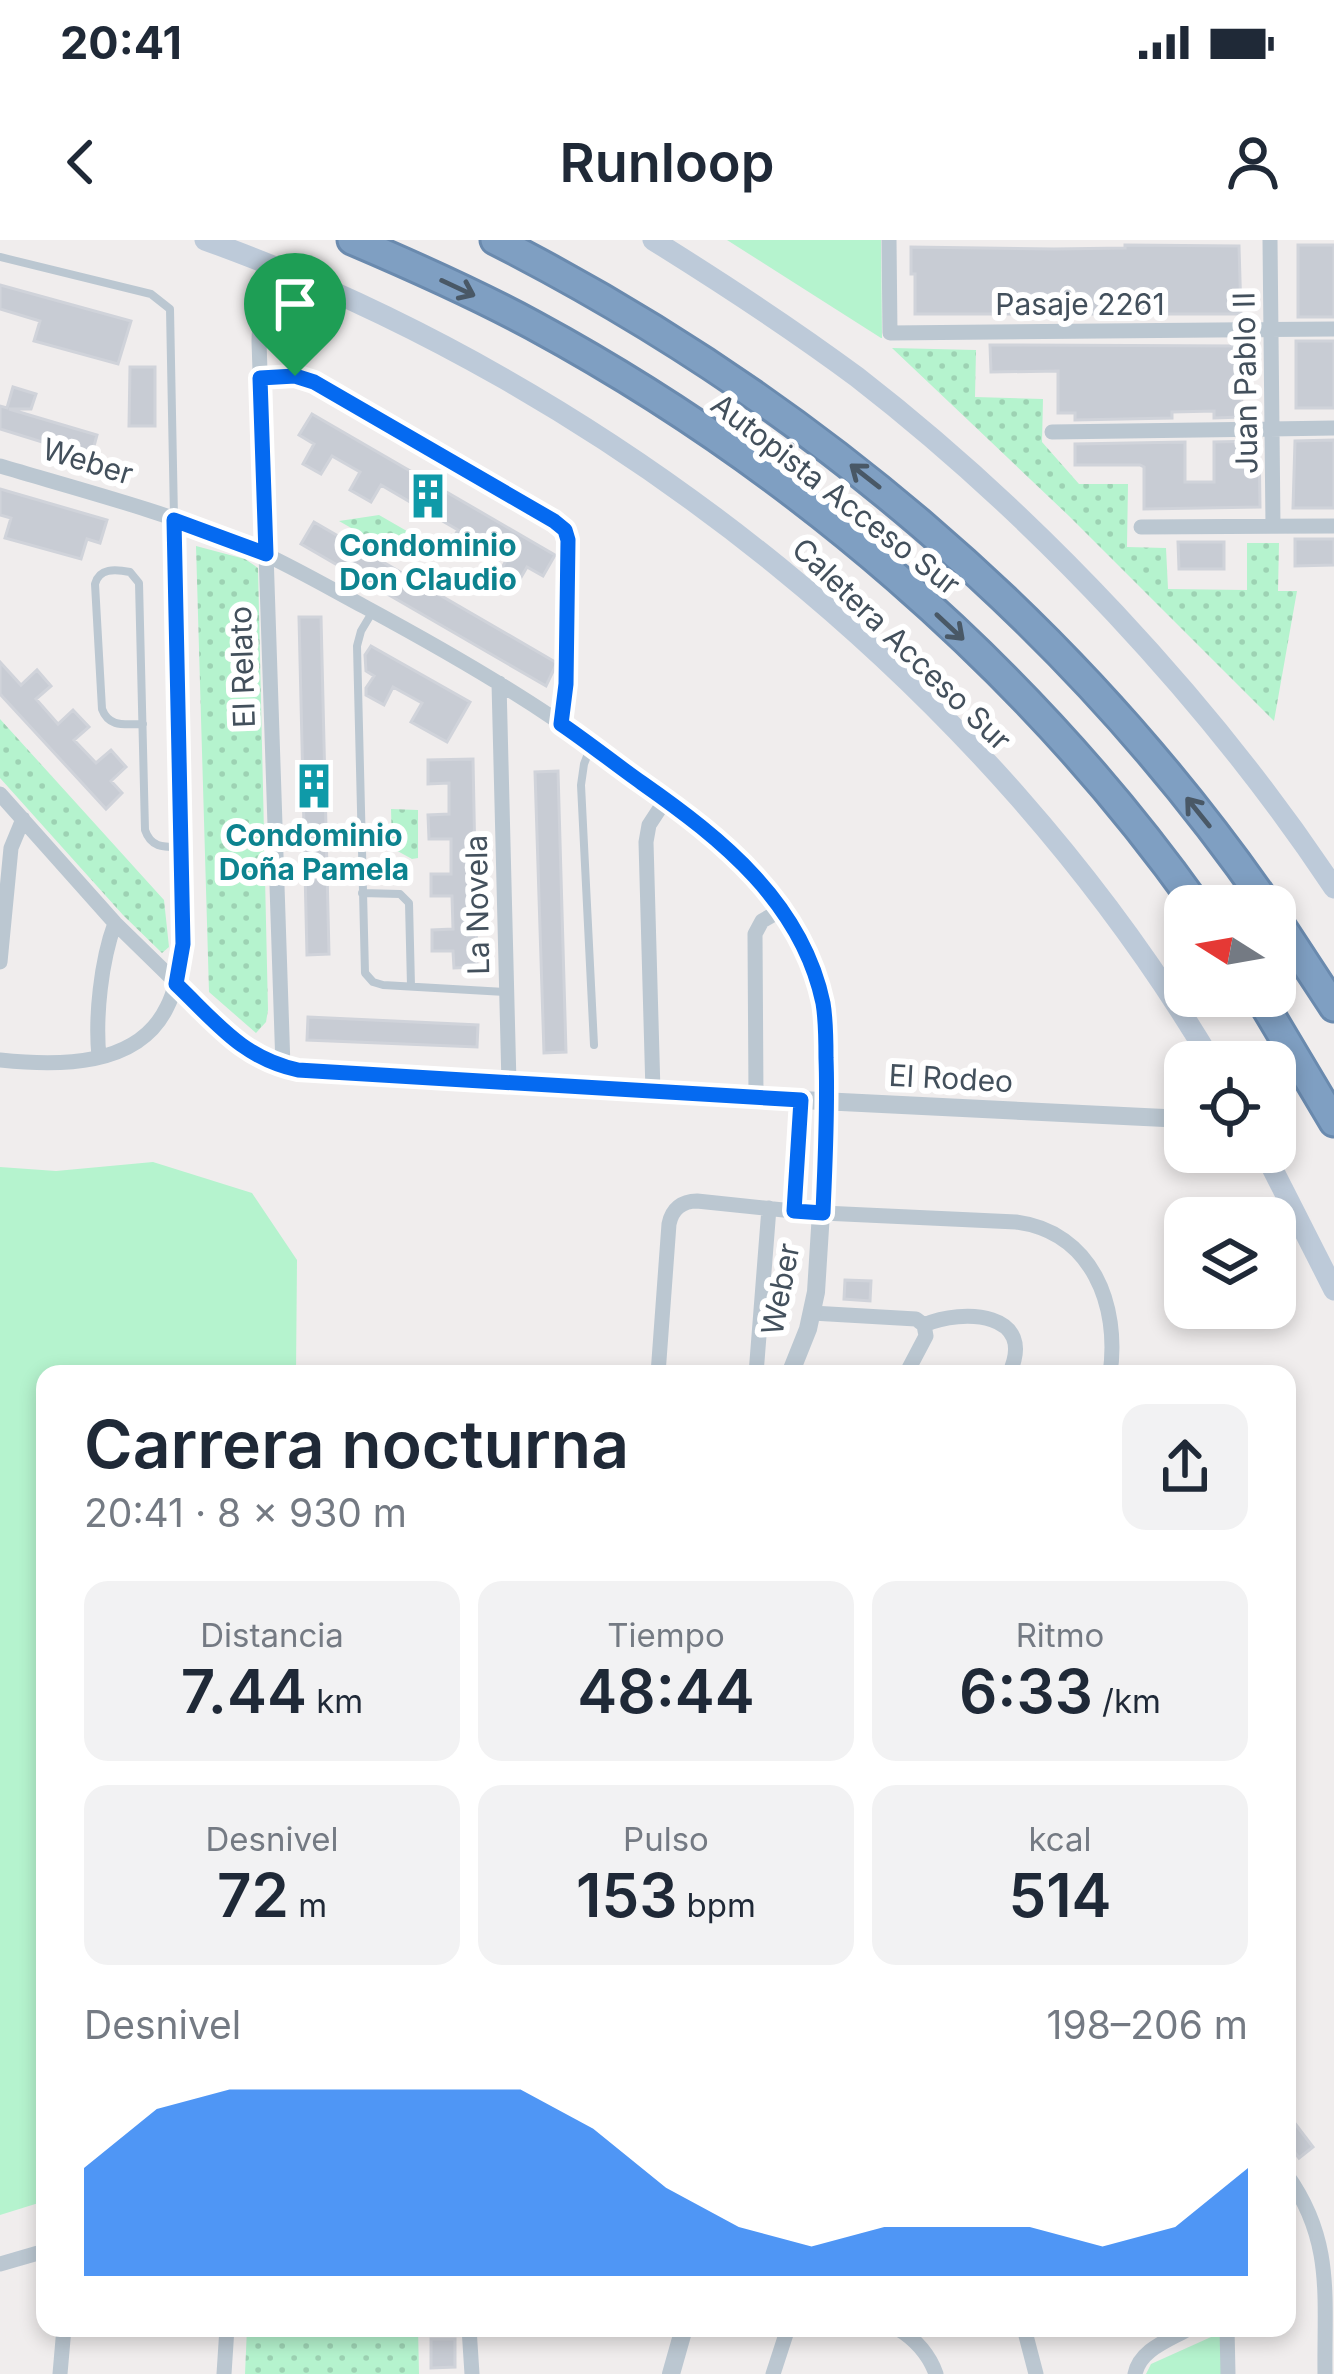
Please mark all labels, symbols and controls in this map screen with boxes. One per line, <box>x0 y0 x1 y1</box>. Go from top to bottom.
text: 20:41 <box>60 15 182 70</box>
icon: back <box>48 129 114 195</box>
icon: person <box>1220 129 1286 195</box>
text: Runloop <box>560 130 774 195</box>
pin <box>244 253 346 376</box>
icon: arrive <box>262 271 328 337</box>
one-way arrow <box>439 278 475 300</box>
street label: Pasaje 2261 <box>995 286 1165 322</box>
street label: Juan Pablo II <box>1225 292 1265 474</box>
street label: Autopista Acceso Sur <box>704 386 968 602</box>
street label: Weber <box>38 430 138 492</box>
one-way arrow <box>849 463 881 490</box>
building icon: Condominio Don Claudio <box>403 471 453 521</box>
place label: Condominio Don Claudio <box>339 527 517 597</box>
street label: Caletera Acceso Sur <box>785 530 1019 758</box>
street label: El Relato <box>222 606 262 728</box>
one-way arrow <box>935 613 964 641</box>
building icon: Condominio Doña Pamela <box>289 761 339 811</box>
one-way arrow <box>1185 797 1212 828</box>
place label: Condominio Doña Pamela <box>219 817 409 887</box>
street label: La Novela <box>458 835 496 975</box>
north arrow <box>1164 885 1296 1017</box>
map controls <box>1164 885 1296 1329</box>
button: locate <box>1164 1041 1296 1173</box>
street label: El Rodeo <box>888 1057 1014 1099</box>
button: layers <box>1164 1197 1296 1329</box>
street label: Weber <box>753 1240 807 1338</box>
text: Carrera nocturna <box>84 1404 629 1484</box>
button: share <box>1122 1404 1248 1530</box>
text: 20:41 · 8 × 930 m <box>84 1489 407 1536</box>
text: Distancia <box>200 1615 344 1655</box>
text: Tiempo <box>607 1615 725 1655</box>
text: Ritmo <box>1016 1615 1104 1655</box>
text: 7.44 <box>181 1655 307 1727</box>
text: 48:44 <box>577 1655 755 1727</box>
text: 6:33 <box>959 1655 1093 1727</box>
text: km <box>307 1681 363 1721</box>
text: /km <box>1093 1681 1161 1721</box>
text: Desnivel <box>205 1819 339 1859</box>
text: Pulso <box>623 1819 709 1859</box>
text: kcal <box>1028 1819 1092 1859</box>
text: 72 <box>217 1859 289 1931</box>
text: 153 <box>576 1859 677 1931</box>
text: 514 <box>1008 1859 1112 1931</box>
text: m <box>289 1885 327 1925</box>
text: bpm <box>677 1885 756 1925</box>
text: Desnivel <box>84 2001 241 2048</box>
text: 198–206 m <box>1047 2001 1248 2048</box>

